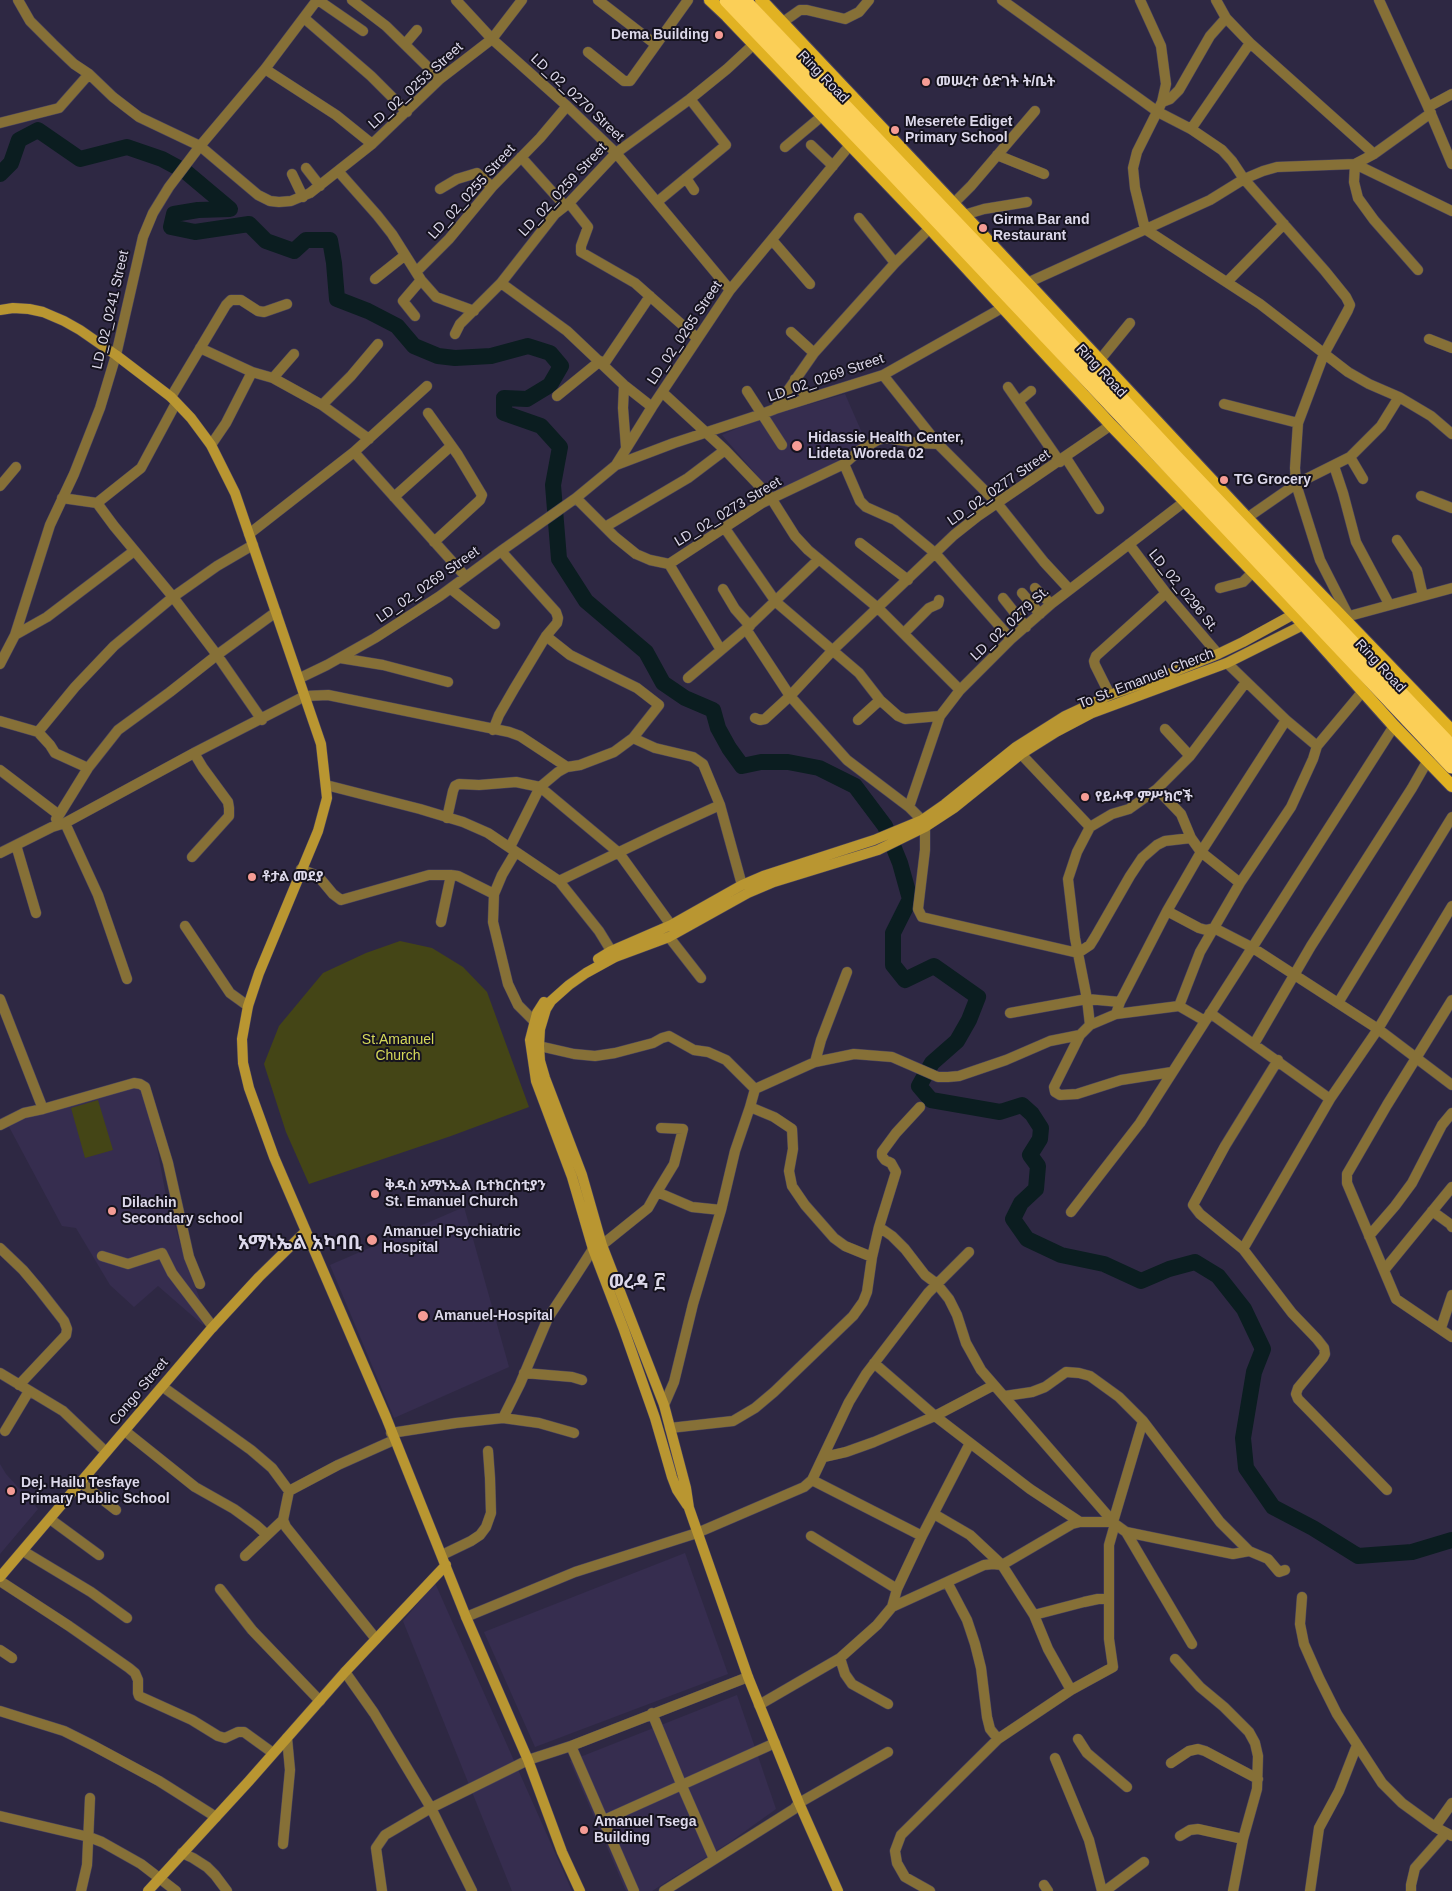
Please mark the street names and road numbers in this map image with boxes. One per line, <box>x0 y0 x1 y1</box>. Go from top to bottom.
street label: LD_02_0253 Street <box>365 39 467 133</box>
street label: Ring Road <box>794 47 852 107</box>
street label: LD_02_0270 Street <box>527 50 627 146</box>
street label: LD_02_0259 Street <box>515 140 611 240</box>
street label: LD_02_0255 Street <box>425 141 519 243</box>
street label: LD_02_0241 Street <box>89 249 133 371</box>
street label: LD_02_0265 Street <box>644 278 726 388</box>
street label: Ring Road <box>1072 341 1130 401</box>
street label: LD_02_0269 Street <box>766 350 886 406</box>
street label: LD_02_0277 Street <box>944 446 1054 530</box>
street label: LD_02_0273 Street <box>672 474 784 550</box>
street label: LD_02_0269 Street <box>373 543 483 627</box>
street label: LD_02_0296 St. <box>1145 546 1221 636</box>
street label: LD_02_0279 St. <box>967 583 1053 665</box>
street label: Ring Road <box>1351 636 1409 696</box>
street label: To St. Emanuel Cherch <box>1076 645 1216 713</box>
street label: Congo Street <box>106 1355 172 1429</box>

